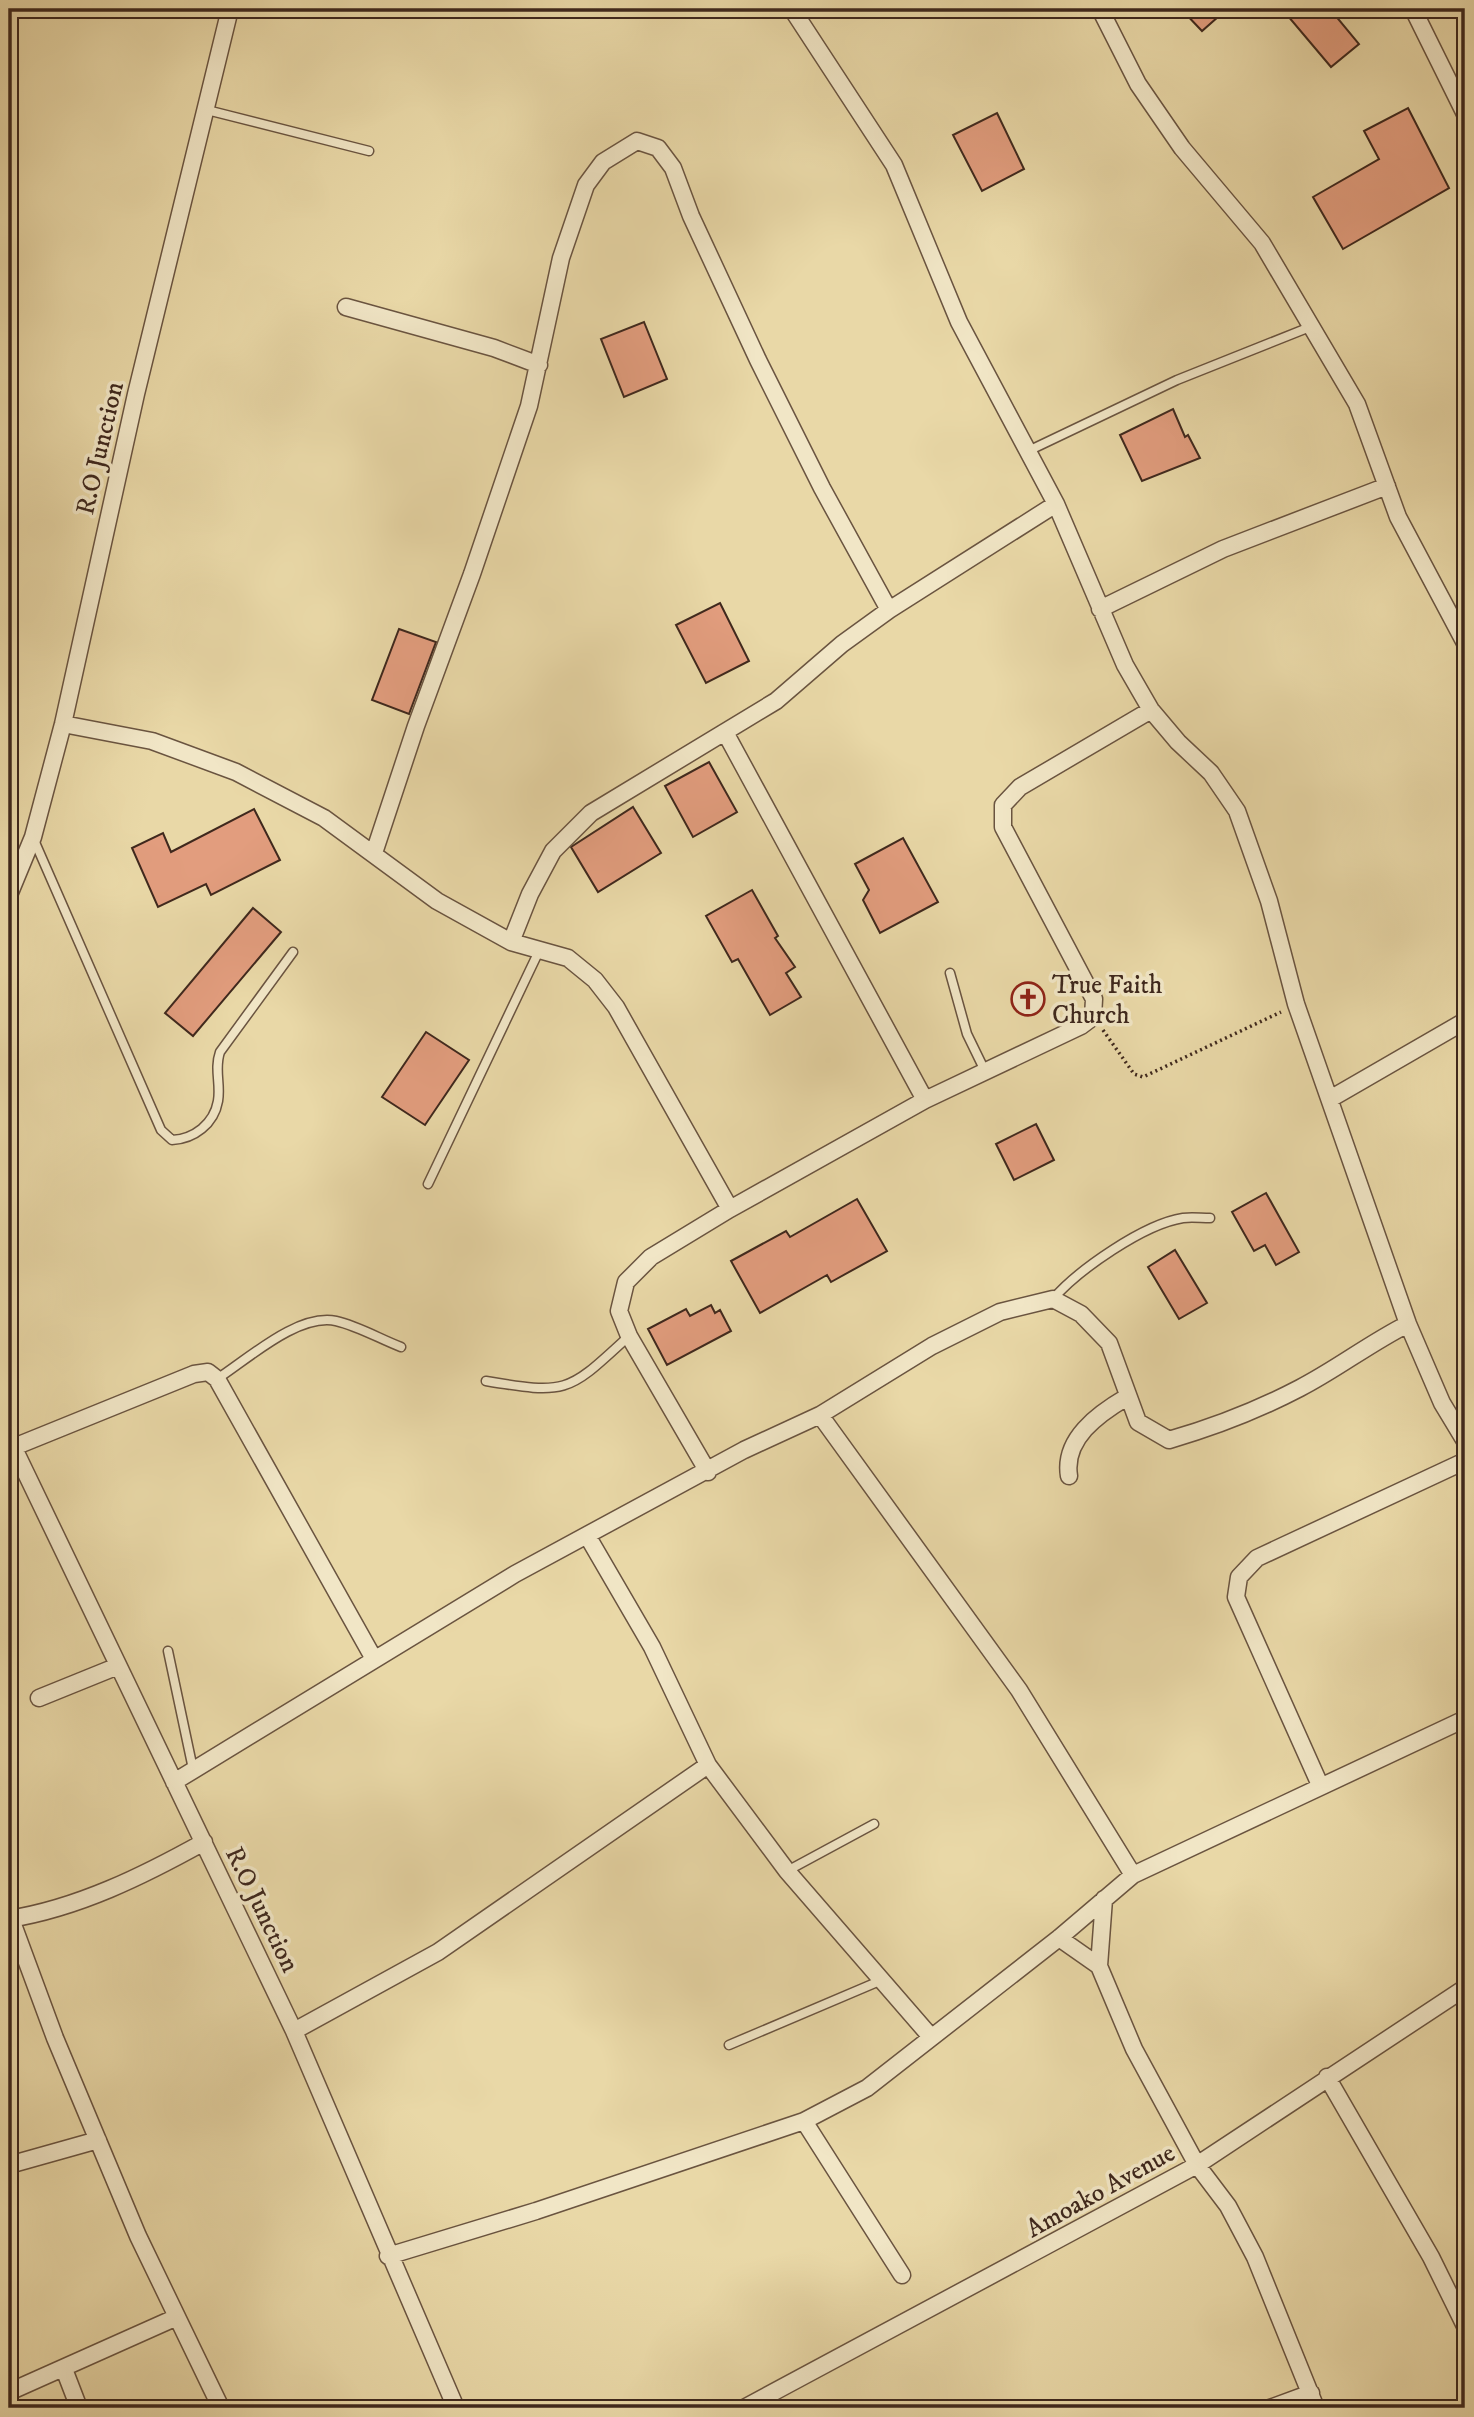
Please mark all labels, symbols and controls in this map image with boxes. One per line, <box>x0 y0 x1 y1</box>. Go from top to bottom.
street label: R.O Junction <box>69 378 132 518</box>
place label: True Faith Church <box>1052 969 1163 1032</box>
church icon: True Faith Church <box>1009 980 1047 1018</box>
street label: R.O Junction <box>217 1842 306 1978</box>
street label: Amoako Avenue <box>1020 2137 1181 2246</box>

